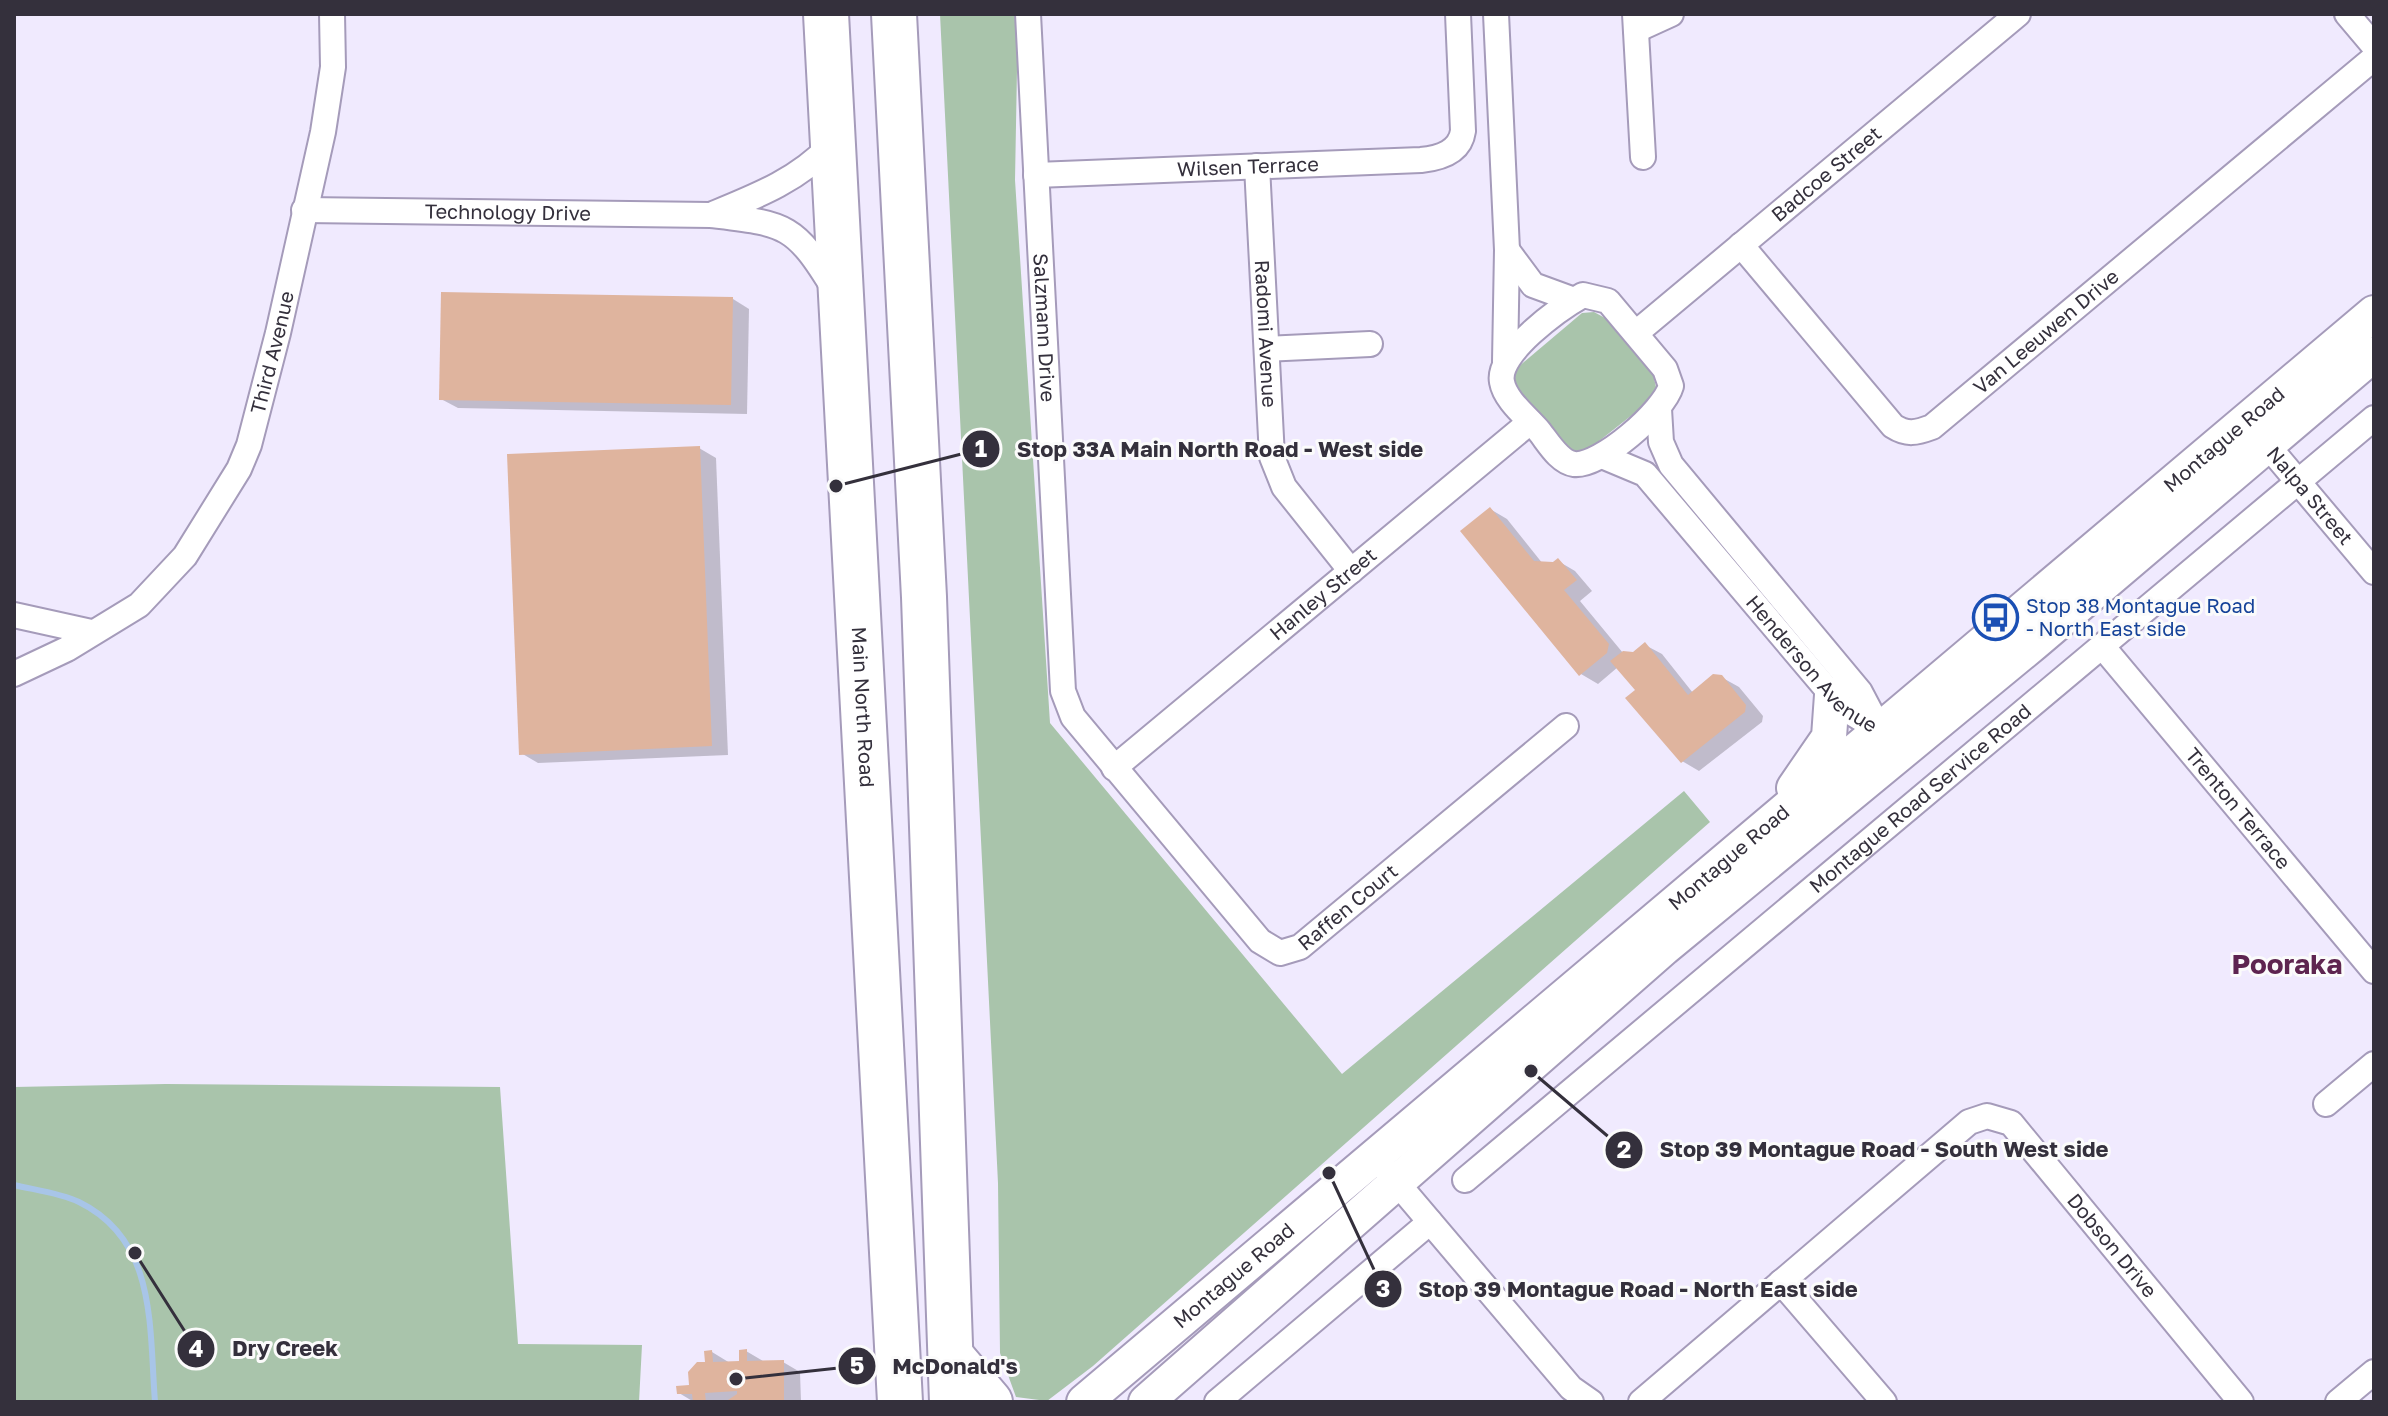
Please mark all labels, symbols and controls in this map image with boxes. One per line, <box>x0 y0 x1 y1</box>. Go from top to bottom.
street label: Badcoe Street <box>1766 121 1886 226</box>
street label: Wilsen Terrace <box>1176 151 1319 181</box>
street label: Technology Drive <box>425 198 591 225</box>
street label: Salzmann Drive <box>1029 252 1061 403</box>
street label: Radomi Avenue <box>1251 259 1282 408</box>
street label: Van Leeuwen Drive <box>1968 263 2123 398</box>
street label: Third Avenue <box>245 289 298 416</box>
street label: Montague Road <box>2158 381 2289 497</box>
callout: Stop 33A Main North Road - West side <box>961 426 1440 472</box>
text: 1 <box>975 433 987 462</box>
text: Stop 33A Main North Road - West side <box>1017 435 1423 462</box>
street label: Nalpa Street <box>2263 441 2359 549</box>
street label: Hanley Street <box>1264 542 1381 645</box>
street label: Henderson Avenue <box>1742 590 1882 737</box>
bus stop icon: Stop 38 Montague Road - North East side <box>1971 593 2019 641</box>
place label: Stop 38 Montague Road - North East side <box>2026 593 2255 640</box>
street label: Main North Road <box>848 626 880 788</box>
street label: Montague Road Service Road <box>1804 698 2035 897</box>
street label: Trenton Terrace <box>2181 742 2296 873</box>
street label: Montague Road <box>1663 799 1794 915</box>
street label: Raffen Court <box>1293 858 1402 955</box>
district label: Pooraka <box>2231 947 2343 980</box>
callout: Stop 39 Montague Road - South West side <box>1604 1127 2125 1173</box>
text: 2 <box>1617 1134 1631 1163</box>
text: Stop 39 Montague Road - South West side <box>1660 1135 2108 1162</box>
street label: Dobson Drive <box>2063 1188 2163 1302</box>
street label: Montague Road <box>1168 1217 1298 1333</box>
callout: Stop 39 Montague Road - North East side <box>1363 1266 1874 1312</box>
text: 3 <box>1376 1273 1390 1302</box>
text: Stop 39 Montague Road - North East side <box>1418 1275 1858 1302</box>
callout: Dry Creek <box>176 1326 354 1372</box>
text: 4 <box>189 1333 204 1362</box>
text: Dry Creek <box>232 1334 338 1361</box>
callout: McDonald's <box>837 1343 1034 1389</box>
text: 5 <box>850 1350 864 1379</box>
text: McDonald's <box>892 1352 1018 1379</box>

